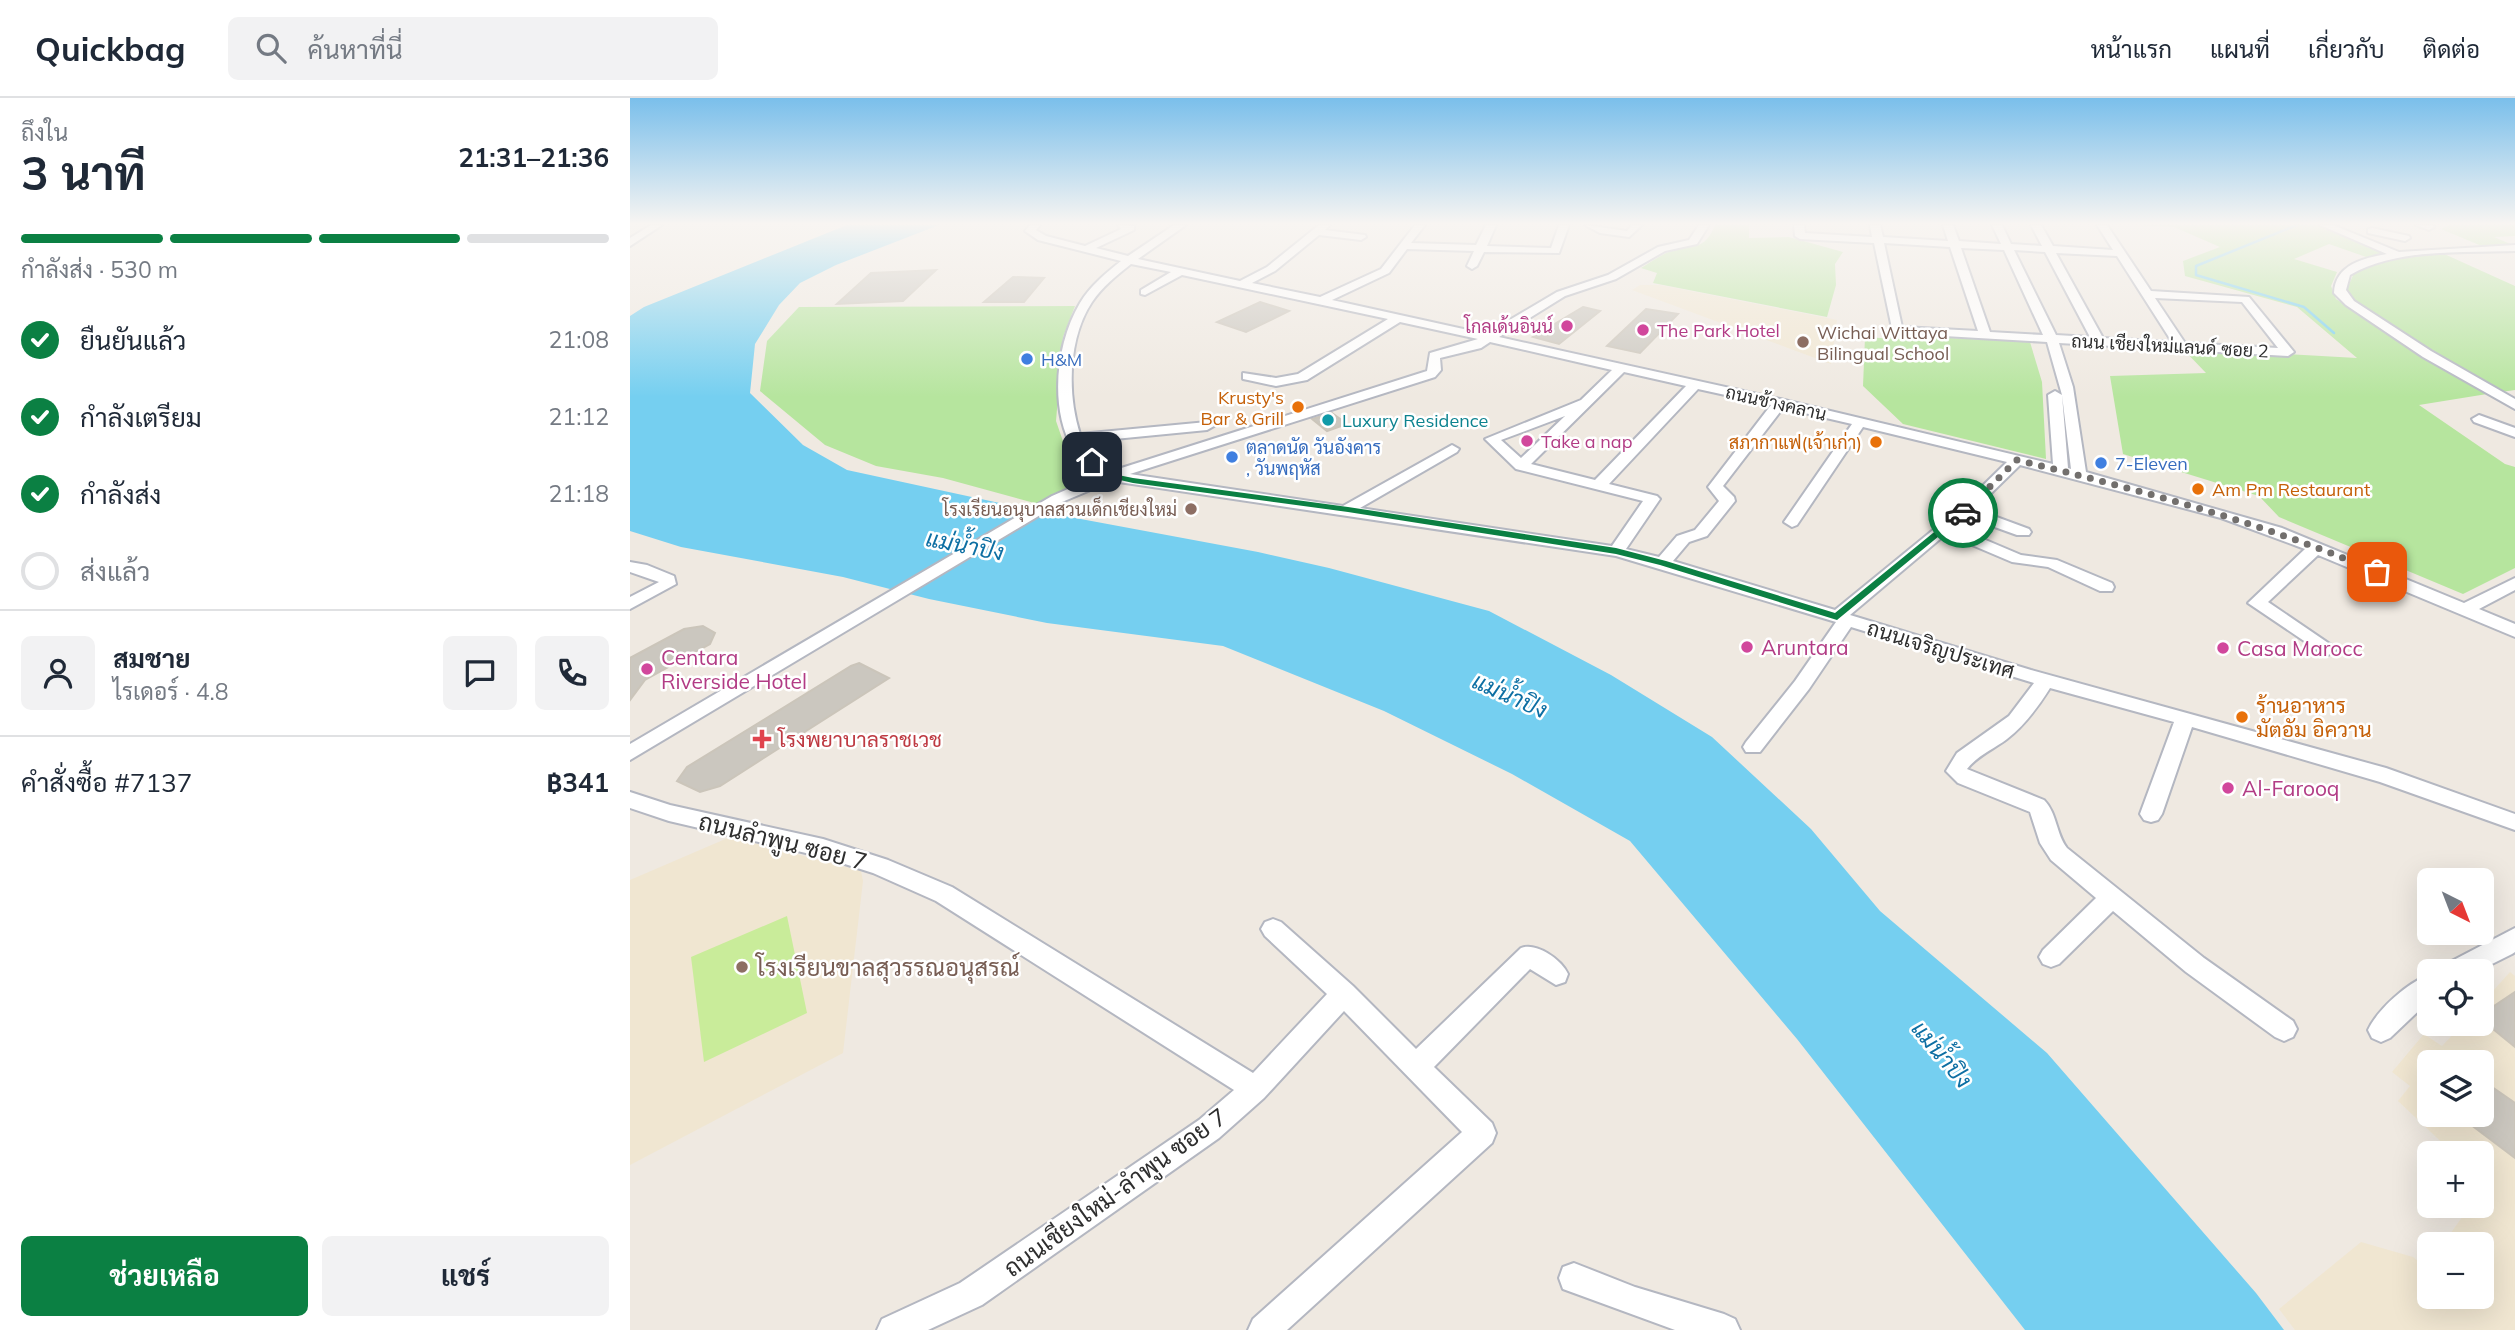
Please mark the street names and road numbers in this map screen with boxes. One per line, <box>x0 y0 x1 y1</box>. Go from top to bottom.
street label: ถนน เชียงใหม่แลนด์ ซอย 2 <box>2071 328 2269 363</box>
street label: ถนนช้างคลาน <box>1723 380 1829 426</box>
street label: ถนนเจริญประเทศ <box>1864 614 2018 684</box>
street label: ถนนลำพูน ซอย 7 <box>695 806 870 879</box>
street label: ถนนเชียงใหม่-ลำพูน ซอย 7 <box>998 1101 1234 1285</box>

